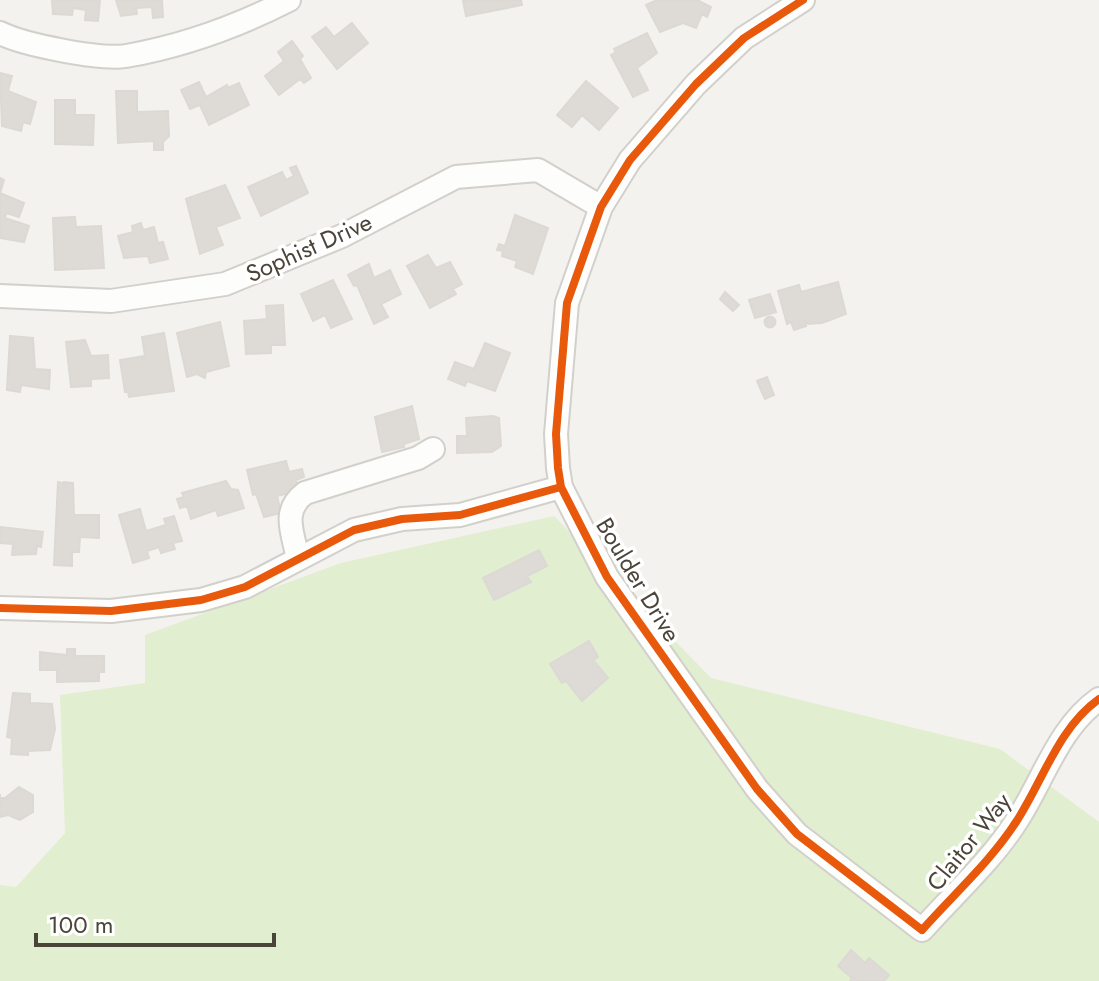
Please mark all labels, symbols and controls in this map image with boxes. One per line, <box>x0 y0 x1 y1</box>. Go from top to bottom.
street label: Sophist Drive <box>240 204 377 291</box>
street label: Boulder Drive <box>588 511 689 649</box>
street label: Claitor Way <box>918 785 1019 898</box>
scale bar <box>36 897 274 947</box>
text: 100 m <box>48 907 114 942</box>

